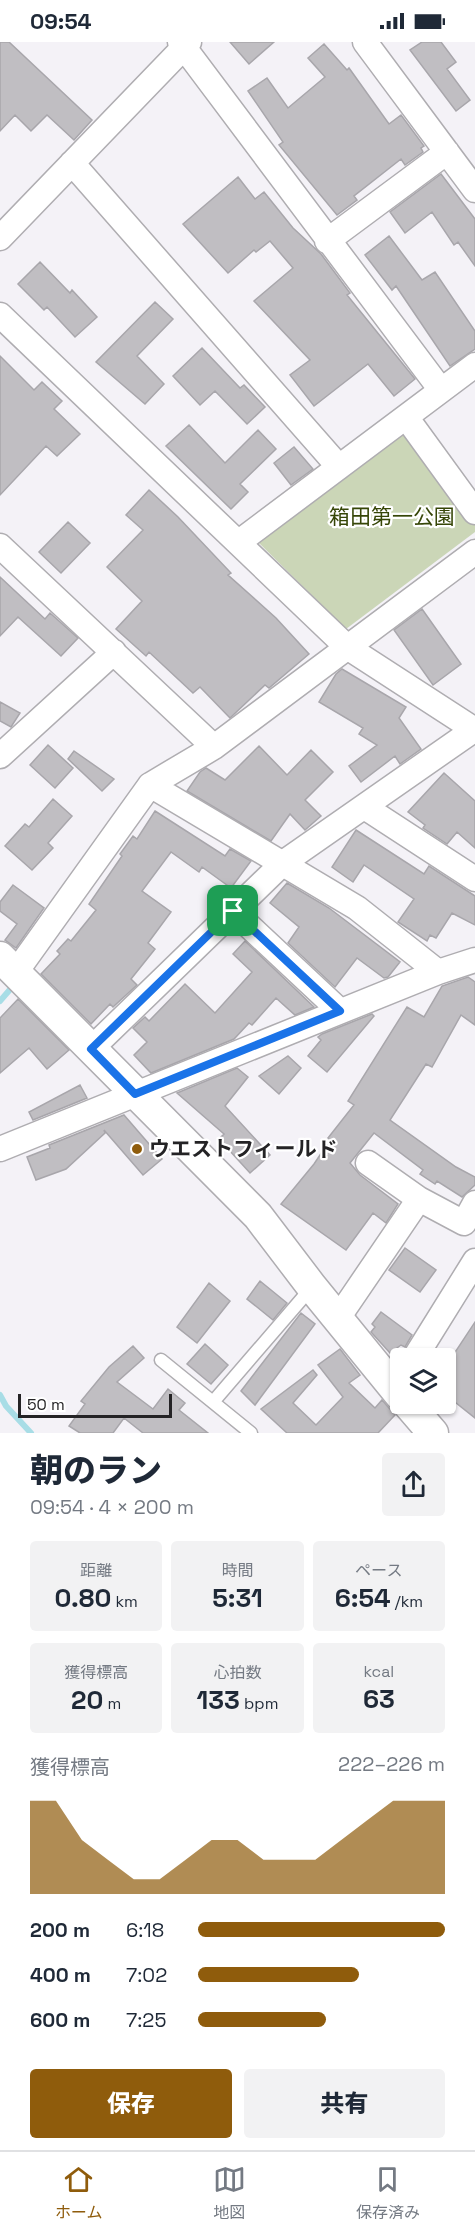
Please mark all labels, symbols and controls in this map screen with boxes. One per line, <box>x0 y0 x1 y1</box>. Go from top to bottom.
text: 09:54 <box>30 7 92 35</box>
park label: 箱田第一公園 <box>329 503 455 530</box>
pin <box>207 885 258 936</box>
icon: arrive <box>216 894 249 927</box>
place label: ウエストフィールド <box>149 1135 338 1162</box>
marker: ウエストフィールド <box>130 1142 144 1156</box>
map controls <box>390 1348 456 1414</box>
button: layers <box>390 1348 456 1414</box>
scale bar <box>18 1391 172 1418</box>
text: 50 m <box>27 1394 65 1415</box>
text: 朝のラン <box>30 1450 162 1492</box>
button: share <box>382 1453 445 1516</box>
text: 09:54 · 4 × 200 m <box>30 1494 194 1520</box>
text: 距離 <box>80 1560 112 1581</box>
text: 時間 <box>221 1560 254 1581</box>
text: ペース <box>355 1560 402 1581</box>
text: 0.80 <box>55 1581 111 1615</box>
text: 5:31 <box>212 1581 263 1615</box>
text: 6:54 <box>335 1581 391 1615</box>
text: km <box>111 1591 138 1612</box>
text: /km <box>391 1591 423 1612</box>
text: kcal <box>363 1661 394 1682</box>
text: 獲得標高 <box>64 1662 128 1683</box>
text: 心拍数 <box>213 1662 262 1683</box>
text: 63 <box>363 1682 395 1716</box>
text: 20 <box>71 1683 103 1717</box>
text: 133 <box>197 1683 240 1717</box>
text: m <box>103 1693 121 1714</box>
text: bpm <box>240 1693 278 1714</box>
text: 222–226 m <box>338 1751 445 1777</box>
text: 獲得標高 <box>30 1754 110 1780</box>
text: 200 m <box>30 1917 90 1943</box>
text: 6:18 <box>126 1917 164 1943</box>
text: 400 m <box>30 1962 91 1988</box>
text: 7:02 <box>126 1962 167 1988</box>
text: 600 m <box>30 2007 90 2033</box>
text: 7:25 <box>126 2007 166 2033</box>
button: 保存 <box>30 2069 232 2138</box>
button: 共有 <box>244 2069 445 2138</box>
tab: ホーム <box>55 2163 103 2223</box>
tab: 地図 <box>213 2163 246 2223</box>
tab: 保存済み <box>356 2163 420 2223</box>

